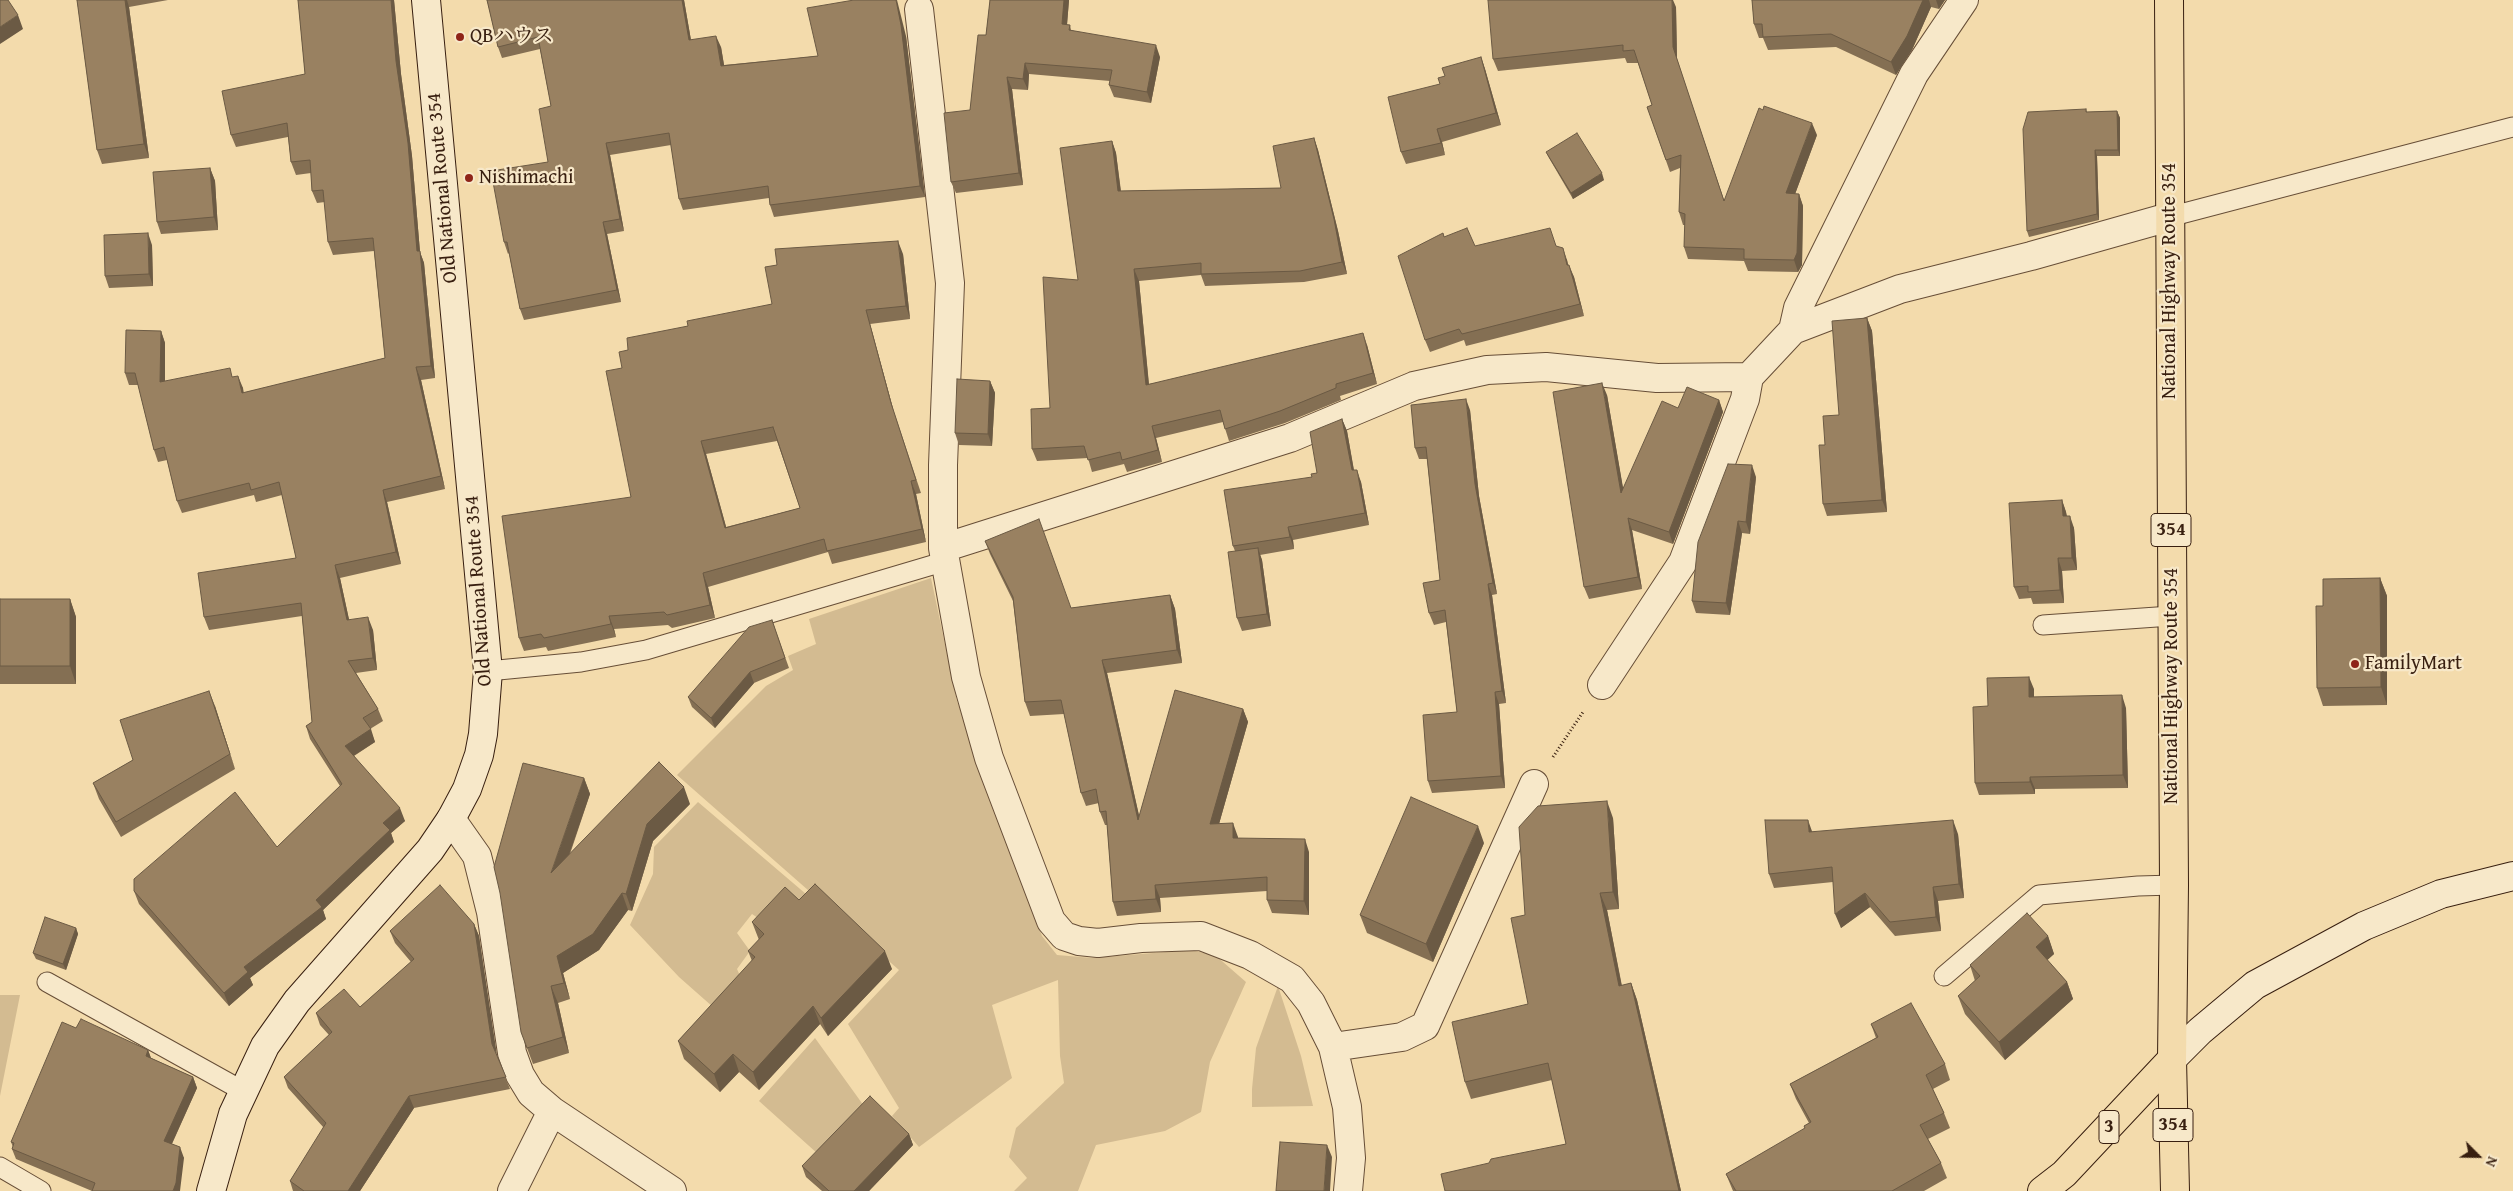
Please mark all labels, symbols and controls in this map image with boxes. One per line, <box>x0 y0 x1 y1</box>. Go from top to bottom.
place label: QBハウス <box>470 25 553 49</box>
marker: QBハウス <box>454 31 466 43</box>
street label: Old National Route 354 <box>423 92 463 284</box>
street label: National Highway Route 354 <box>2158 163 2182 399</box>
place label: Nishimachi <box>479 166 574 190</box>
marker: Nishimachi <box>463 172 475 184</box>
street label: Old National Route 354 <box>460 495 498 687</box>
road number: 354 <box>2151 514 2191 546</box>
street label: National Highway Route 354 <box>2160 568 2184 804</box>
place label: FamilyMart <box>2365 652 2462 676</box>
marker: FamilyMart <box>2349 658 2361 670</box>
road number: 354 <box>2153 1108 2193 1142</box>
road number: 3 <box>2099 1110 2119 1144</box>
north arrow <box>2453 1131 2503 1181</box>
text: N <box>2481 1154 2503 1170</box>

